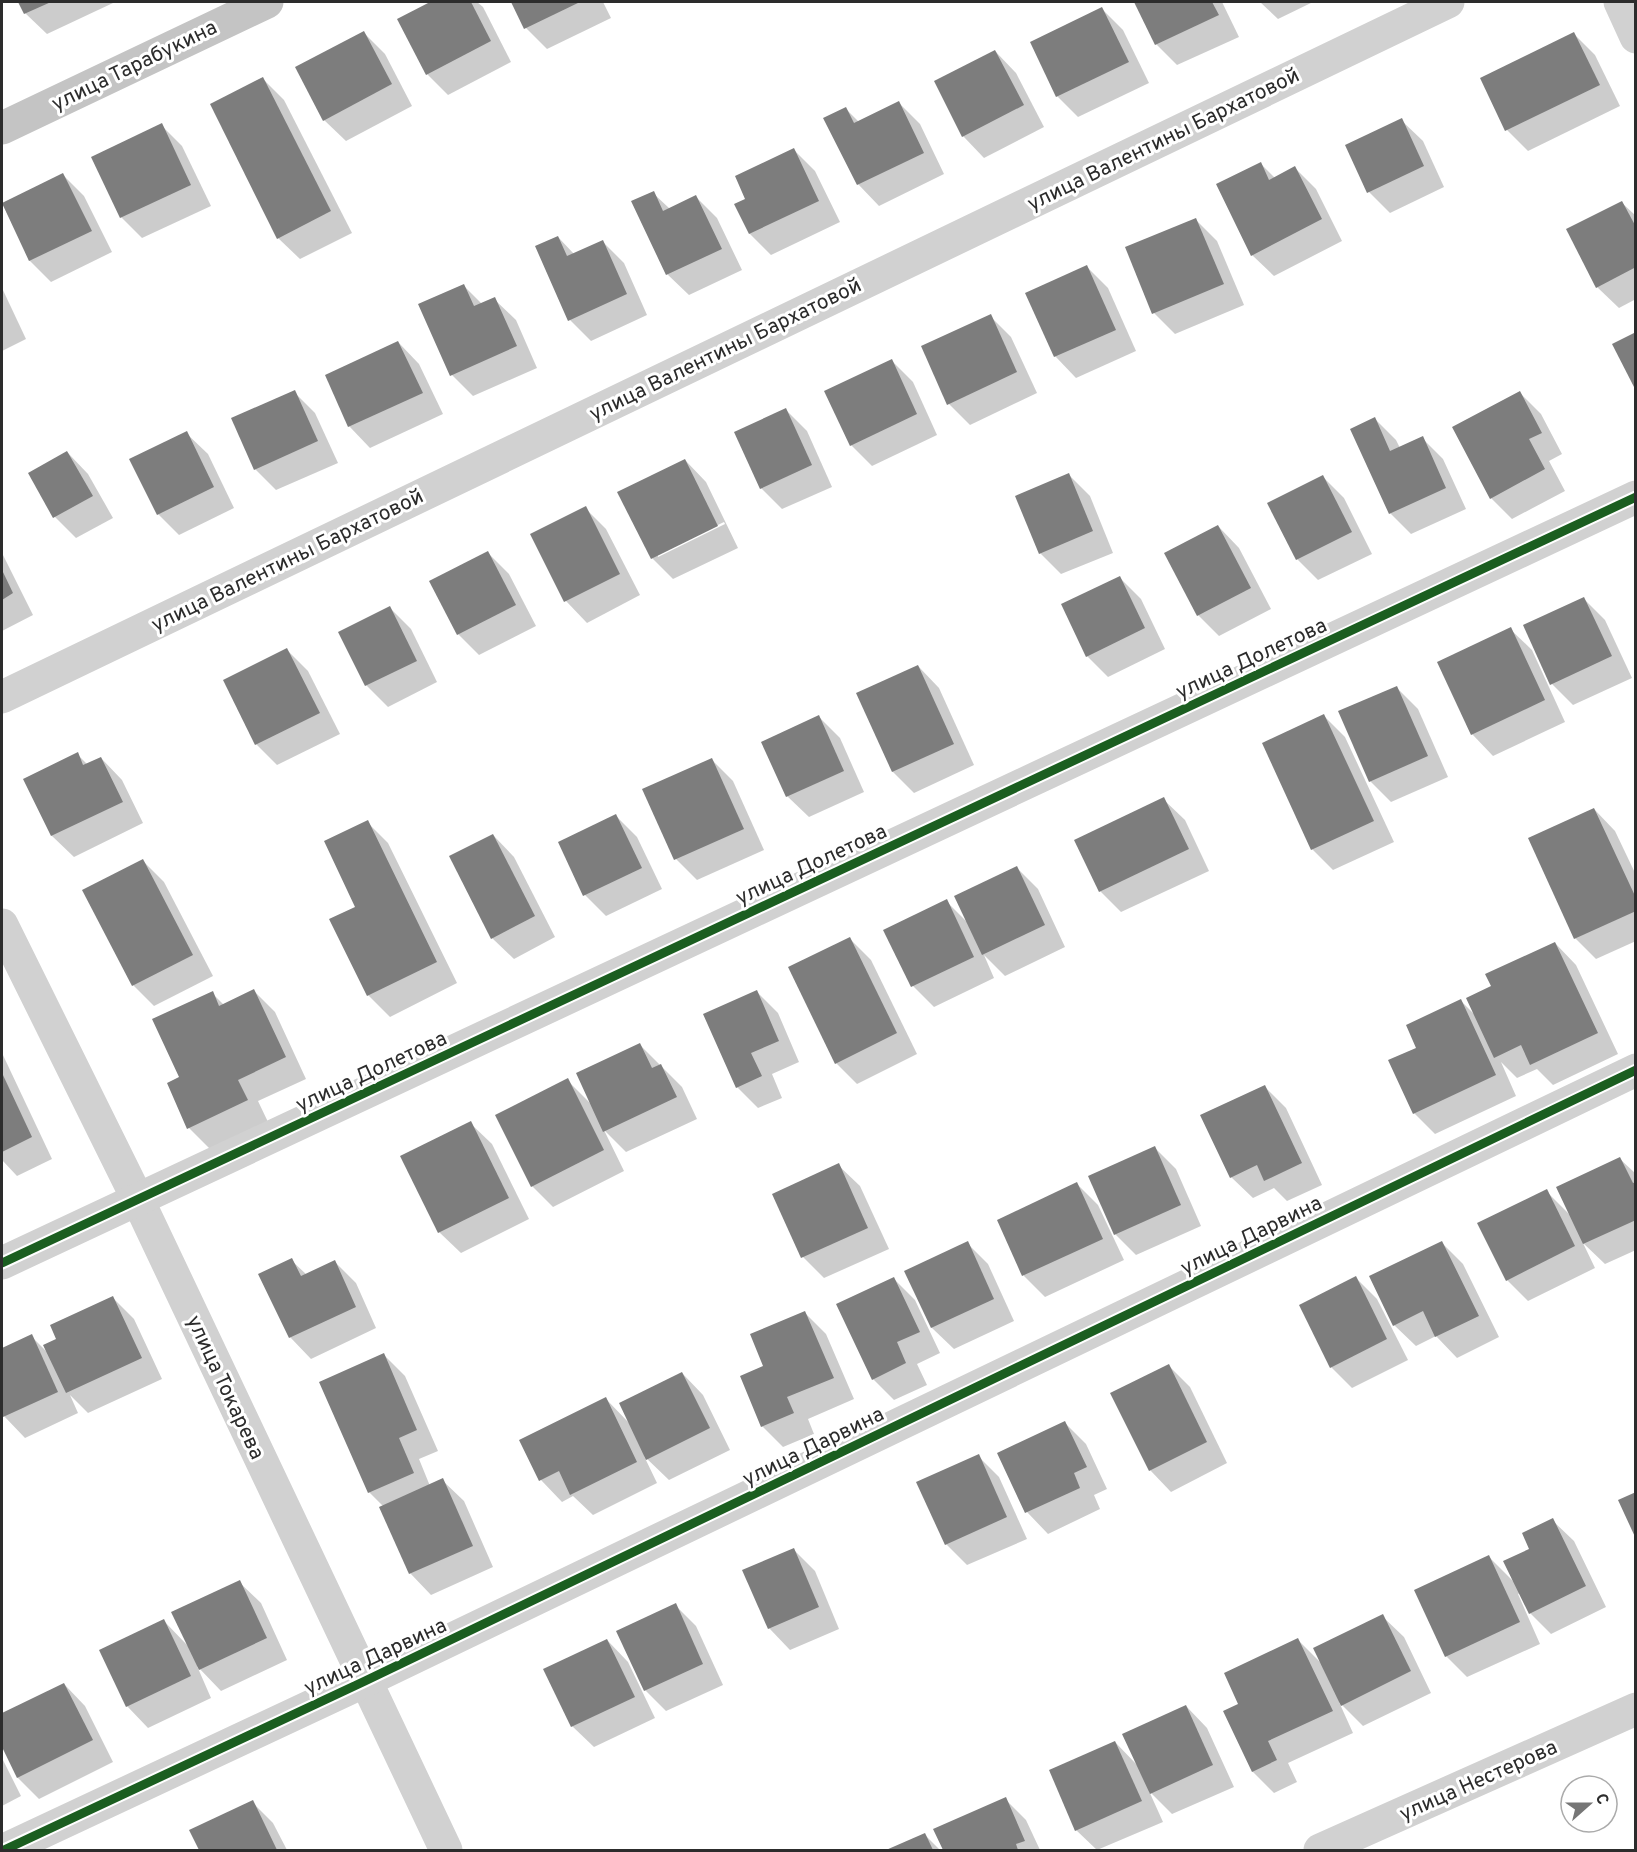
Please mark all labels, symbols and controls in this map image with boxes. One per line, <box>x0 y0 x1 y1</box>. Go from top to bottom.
street label: улица Тарабукина <box>47 15 222 118</box>
street label: улица Валентины Бархатовой <box>1023 63 1304 218</box>
street label: улица Валентины Бархатовой <box>585 273 866 428</box>
street label: улица Валентины Бархатовой <box>147 484 428 639</box>
street label: улица Долетова <box>1172 612 1332 706</box>
street label: улица Долетова <box>732 818 892 912</box>
street label: улица Долетова <box>292 1025 452 1119</box>
street label: улица Дарвина <box>1176 1190 1327 1282</box>
street label: улица Токарева <box>179 1311 270 1464</box>
street label: улица Дарвина <box>738 1401 889 1493</box>
street label: улица Дарвина <box>300 1613 451 1702</box>
street label: улица Нестерова <box>1395 1734 1562 1828</box>
north arrow <box>1559 1774 1619 1834</box>
text: С <box>1590 1791 1612 1808</box>

